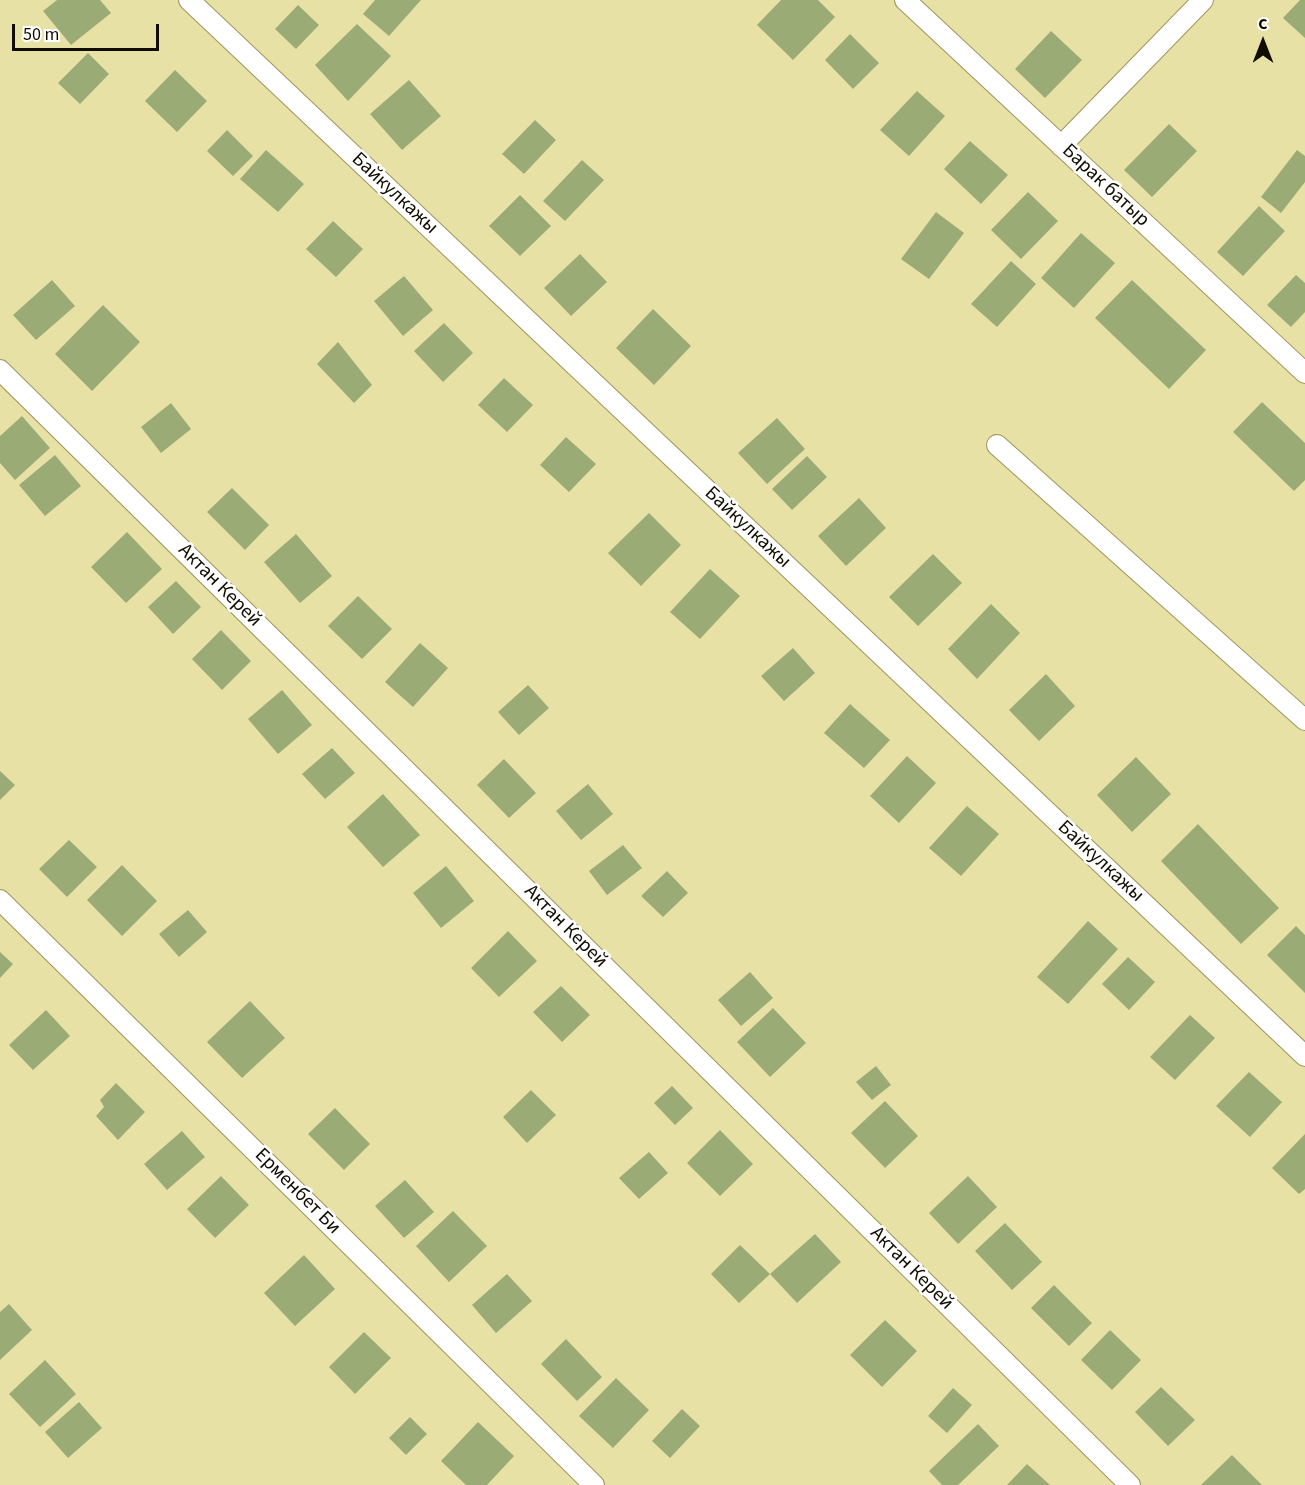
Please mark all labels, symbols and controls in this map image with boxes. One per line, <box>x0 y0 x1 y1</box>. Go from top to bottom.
scale bar <box>15 12 162 50</box>
north arrow <box>1233 12 1293 72</box>
text: С <box>1258 13 1268 35</box>
text: 50 m <box>23 22 59 47</box>
street label: Барак батыр <box>1056 139 1154 233</box>
street label: Байкулкажы <box>346 148 442 240</box>
street label: Байкулкажы <box>699 482 795 574</box>
street label: Актан Керей <box>172 539 266 633</box>
street label: Байкулкажы <box>1052 816 1148 908</box>
street label: Актан Керей <box>518 880 612 974</box>
street label: Ерменбет Би <box>249 1144 345 1240</box>
street label: Актан Керей <box>864 1222 958 1316</box>

